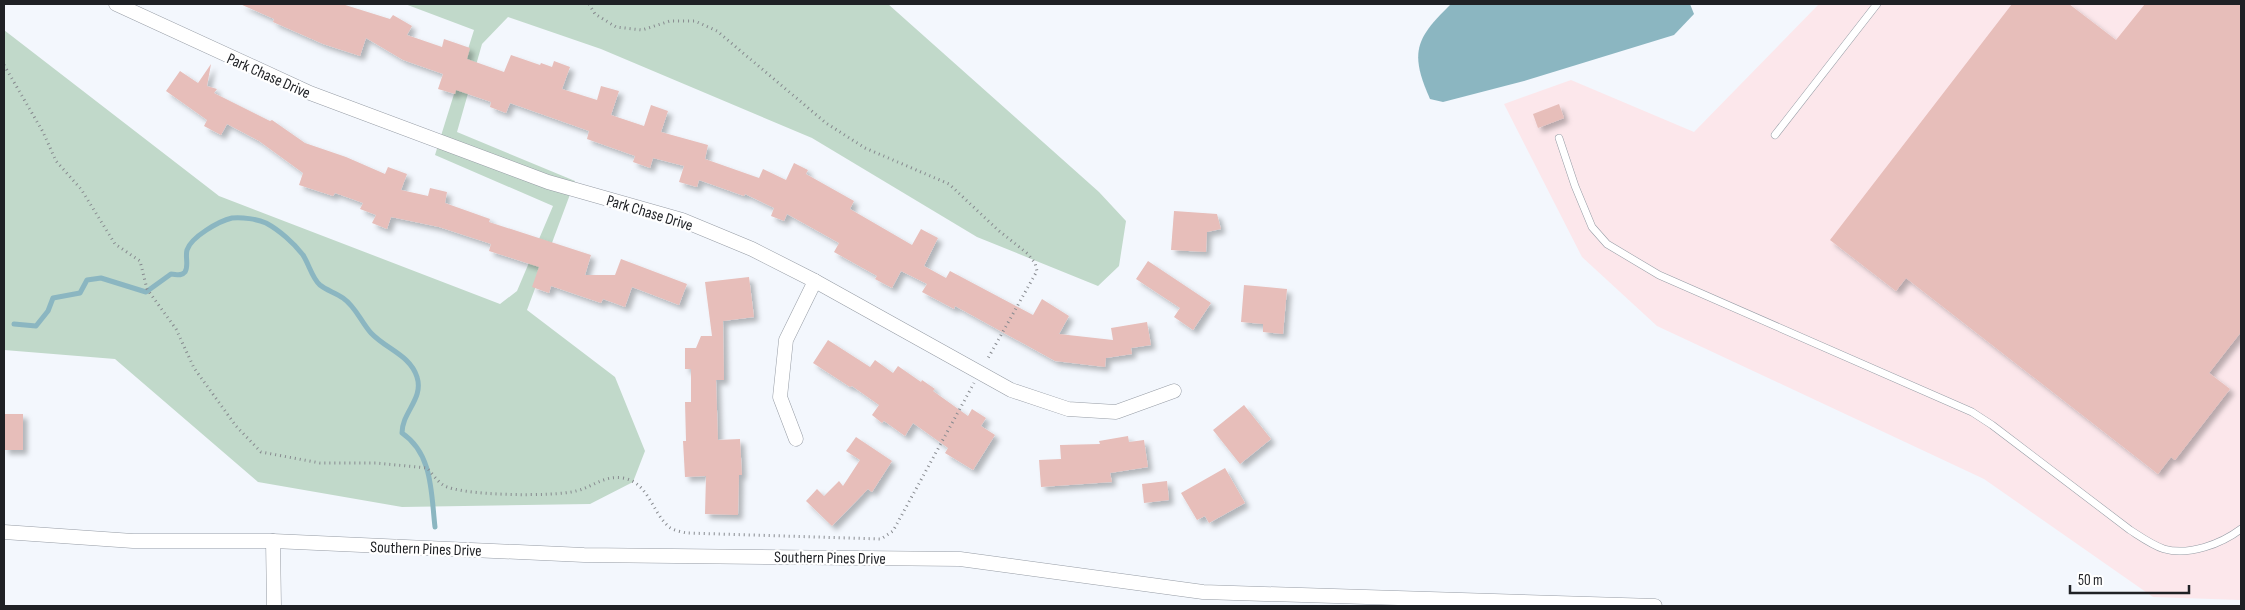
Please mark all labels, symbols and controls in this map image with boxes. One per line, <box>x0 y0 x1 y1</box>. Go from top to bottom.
street label: Park Chase Drive <box>224 50 313 103</box>
street label: Park Chase Drive <box>604 191 695 236</box>
street label: Southern Pines Drive <box>370 538 482 561</box>
street label: Southern Pines Drive <box>774 548 886 569</box>
scale bar <box>2070 562 2189 594</box>
text: 50 m <box>2078 571 2103 590</box>

